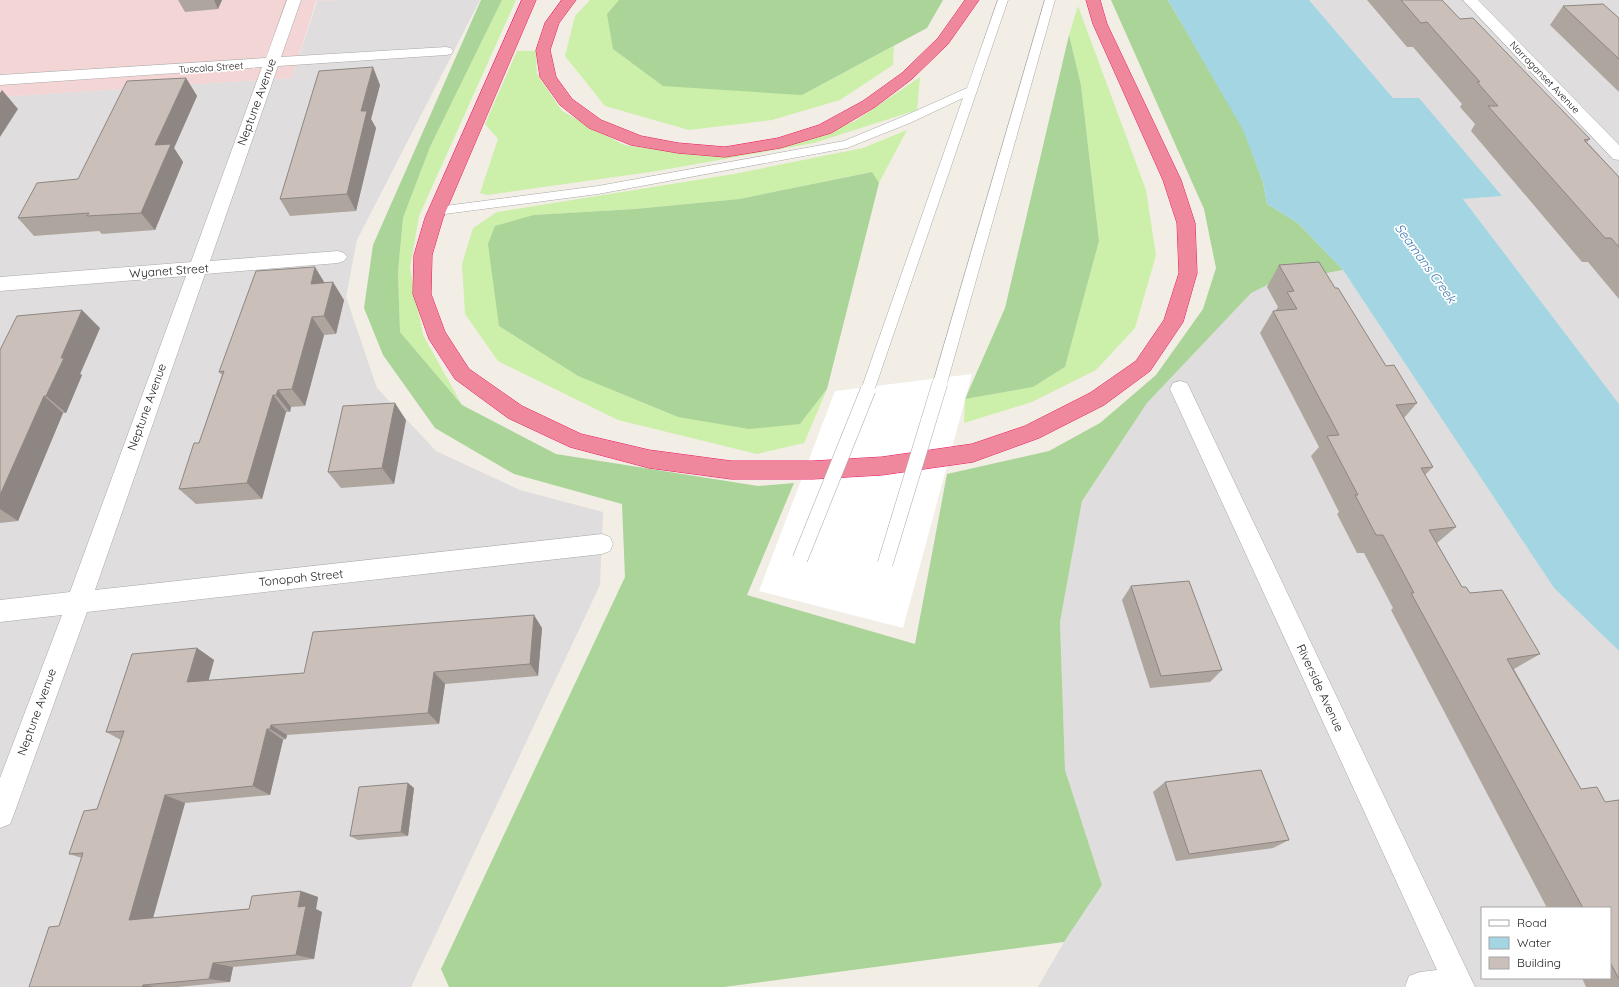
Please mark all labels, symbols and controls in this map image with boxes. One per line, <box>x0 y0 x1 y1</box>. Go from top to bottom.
street label: Narraganset Avenue <box>1507 38 1583 117</box>
street label: Neptune Avenue <box>234 56 279 147</box>
street label: Tuscala Street <box>178 59 244 76</box>
water label: Seamans Creek <box>1392 220 1461 307</box>
street label: Wyanet Street <box>129 260 209 281</box>
street label: Neptune Avenue <box>124 361 169 452</box>
street label: Tonopah Street <box>258 566 344 589</box>
street label: Riverside Avenue <box>1294 642 1347 734</box>
street label: Neptune Avenue <box>14 666 59 757</box>
legend <box>1481 907 1611 979</box>
text: Road <box>1517 915 1547 930</box>
text: Water <box>1517 935 1552 950</box>
text: Building <box>1517 955 1561 970</box>

